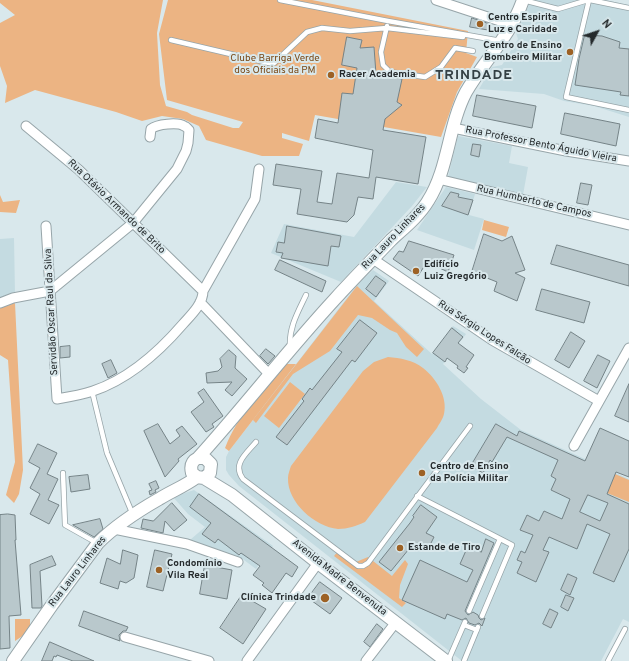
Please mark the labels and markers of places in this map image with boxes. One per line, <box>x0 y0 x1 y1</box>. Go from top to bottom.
place label: Centro Espirita Luz e Caridade <box>488 12 557 36</box>
marker: Centro Espirita Luz e Caridade <box>475 19 485 29</box>
place label: Centro de Ensino Bombeiro Militar <box>483 40 562 64</box>
marker: Centro de Ensino Bombeiro Militar <box>565 47 575 57</box>
place label: Racer Academia <box>339 69 416 81</box>
marker: Racer Academia <box>326 70 336 80</box>
place label: Edifício Luiz Gregório <box>424 259 487 282</box>
marker: Edifício Luiz Gregório <box>411 266 421 276</box>
place label: Centro de Ensino da Polícia Militar <box>430 461 509 484</box>
marker: Centro de Ensino da Polícia Militar <box>417 468 427 478</box>
place label: Estande de Tiro <box>408 542 480 554</box>
marker: Estande de Tiro <box>395 543 405 553</box>
place label: Condomínio Vila Real <box>167 558 222 582</box>
marker: Condomínio Vila Real <box>154 565 164 575</box>
place label: Clínica Trindade <box>241 592 316 604</box>
marker: Clínica Trindade <box>319 592 331 604</box>

